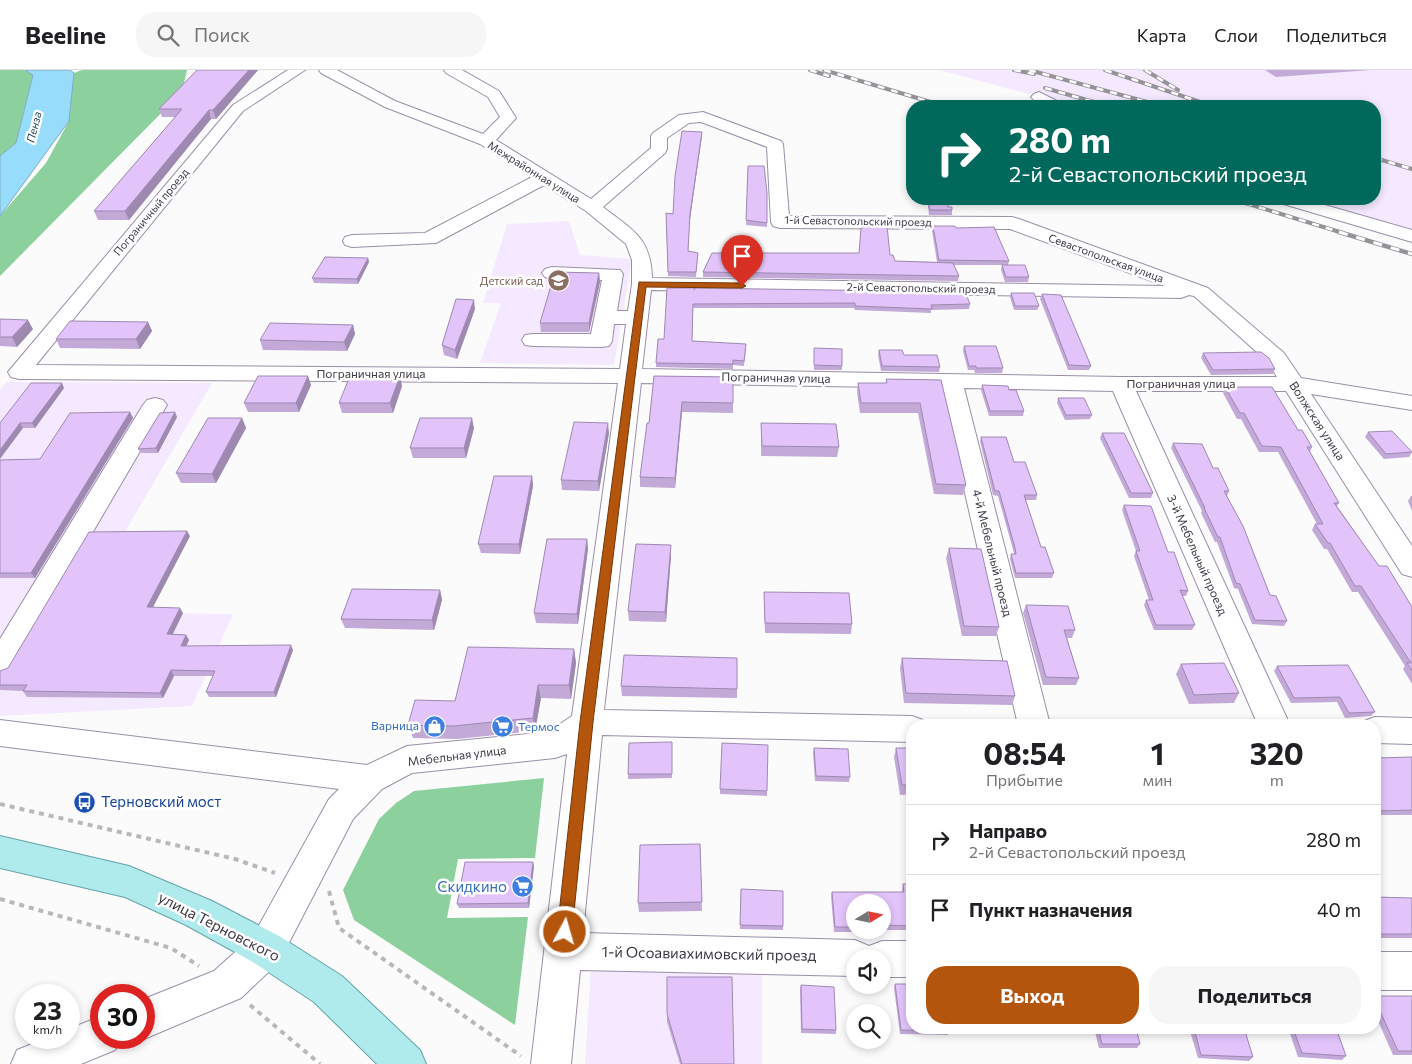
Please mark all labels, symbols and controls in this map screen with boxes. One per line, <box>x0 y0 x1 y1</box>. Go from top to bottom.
search box <box>136 12 486 57</box>
text: Beeline <box>25 20 106 49</box>
icon: search <box>154 21 182 49</box>
text: Поиск <box>194 23 250 46</box>
text: Карта <box>1137 24 1186 46</box>
text: Слои <box>1214 24 1258 46</box>
text: Поделиться <box>1286 24 1387 46</box>
water label: Пенза <box>23 110 44 144</box>
text: 280 m <box>1009 117 1111 160</box>
icon: right <box>926 120 991 185</box>
street label: Межрайонная улица <box>486 138 583 205</box>
text: 2-й Севастопольский проезд <box>1009 160 1307 187</box>
street label: Пограничный проезд <box>110 165 191 258</box>
street label: 1-й Севастопольский проезд <box>784 213 932 228</box>
street label: Севастопольская улица <box>1047 231 1166 284</box>
pin <box>721 235 763 286</box>
icon: arrive <box>728 242 756 270</box>
school or university icon: Детский сад <box>547 269 571 293</box>
place label: Детский сад <box>480 274 544 287</box>
street label: 2-й Севастопольский проезд <box>847 280 996 295</box>
street label: Пограничная улица <box>316 366 426 380</box>
street label: Пограничная улица <box>721 369 831 385</box>
street label: Пограничная улица <box>1126 376 1236 390</box>
street label: Волжская улица <box>1287 378 1348 462</box>
street label: 4-й Мебельный проезд <box>970 488 1016 618</box>
street label: 3-й Мебельный проезд <box>1165 492 1231 617</box>
shop icon: Варница <box>423 714 447 738</box>
supermarket icon: Термос <box>490 715 514 739</box>
place label: Варница <box>371 718 419 732</box>
place label: Термос <box>518 719 560 733</box>
text: 08:54 <box>983 734 1066 771</box>
text: 1 <box>1151 734 1164 771</box>
text: 320 <box>1250 734 1304 771</box>
street label: Мебельная улица <box>407 742 507 768</box>
text: Прибытие <box>986 770 1063 789</box>
text: мин <box>1143 770 1172 789</box>
text: m <box>1270 770 1284 789</box>
bus stop icon: Терновский мост <box>73 790 97 814</box>
place label: Терновский мост <box>101 792 221 810</box>
text: Направо <box>969 819 1047 842</box>
icon: right <box>926 826 954 854</box>
text: 280 m <box>1306 828 1361 851</box>
text: 2-й Севастопольский проезд <box>969 842 1185 861</box>
supermarket icon: Скидкино <box>511 875 535 899</box>
place label: Скидкино <box>437 877 507 895</box>
street label: улица Терновского <box>156 888 283 965</box>
north arrow <box>846 894 891 939</box>
map controls <box>846 894 891 1049</box>
icon: arrive <box>926 896 954 924</box>
text: Пункт назначения <box>969 898 1132 921</box>
text: 40 m <box>1317 898 1361 921</box>
position arrow <box>538 905 590 957</box>
street label: 1-й Осоавиахимовский проезд <box>601 942 817 964</box>
button: sound <box>846 949 891 994</box>
button: Выход <box>926 966 1139 1024</box>
button: Поделиться <box>1149 966 1361 1024</box>
speed limit sign: 30 <box>90 984 155 1049</box>
text: 23 <box>33 995 62 1025</box>
button: search <box>846 1004 891 1049</box>
text: km/h <box>33 1022 62 1036</box>

